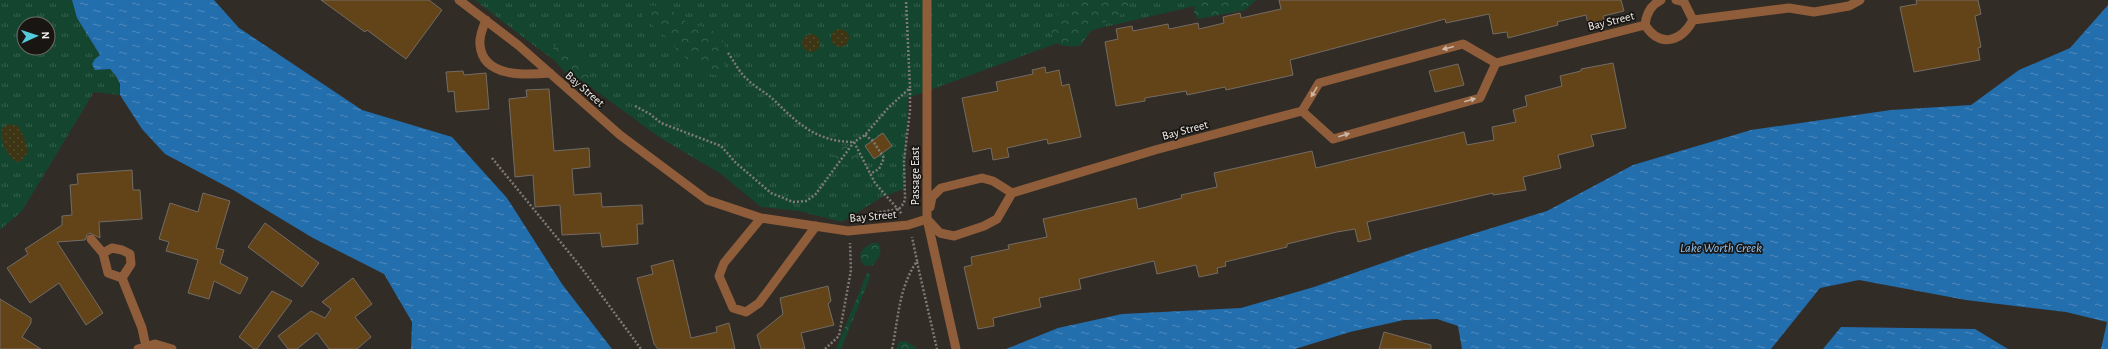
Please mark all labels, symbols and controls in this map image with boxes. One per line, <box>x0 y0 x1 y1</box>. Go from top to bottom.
street label: Bay Street <box>1587 9 1636 33</box>
north arrow <box>16 16 56 56</box>
text: N <box>40 31 51 40</box>
one-way arrow <box>1442 46 1454 52</box>
street label: Bay Street <box>563 69 607 110</box>
one-way arrow <box>1310 86 1317 98</box>
one-way arrow <box>1463 97 1476 103</box>
street label: Bay Street <box>1161 118 1210 143</box>
one-way arrow <box>1339 132 1351 138</box>
street label: Passage East <box>909 147 921 205</box>
street label: Bay Street <box>849 208 897 225</box>
water label: Lake Worth Creek <box>1680 242 1762 255</box>

